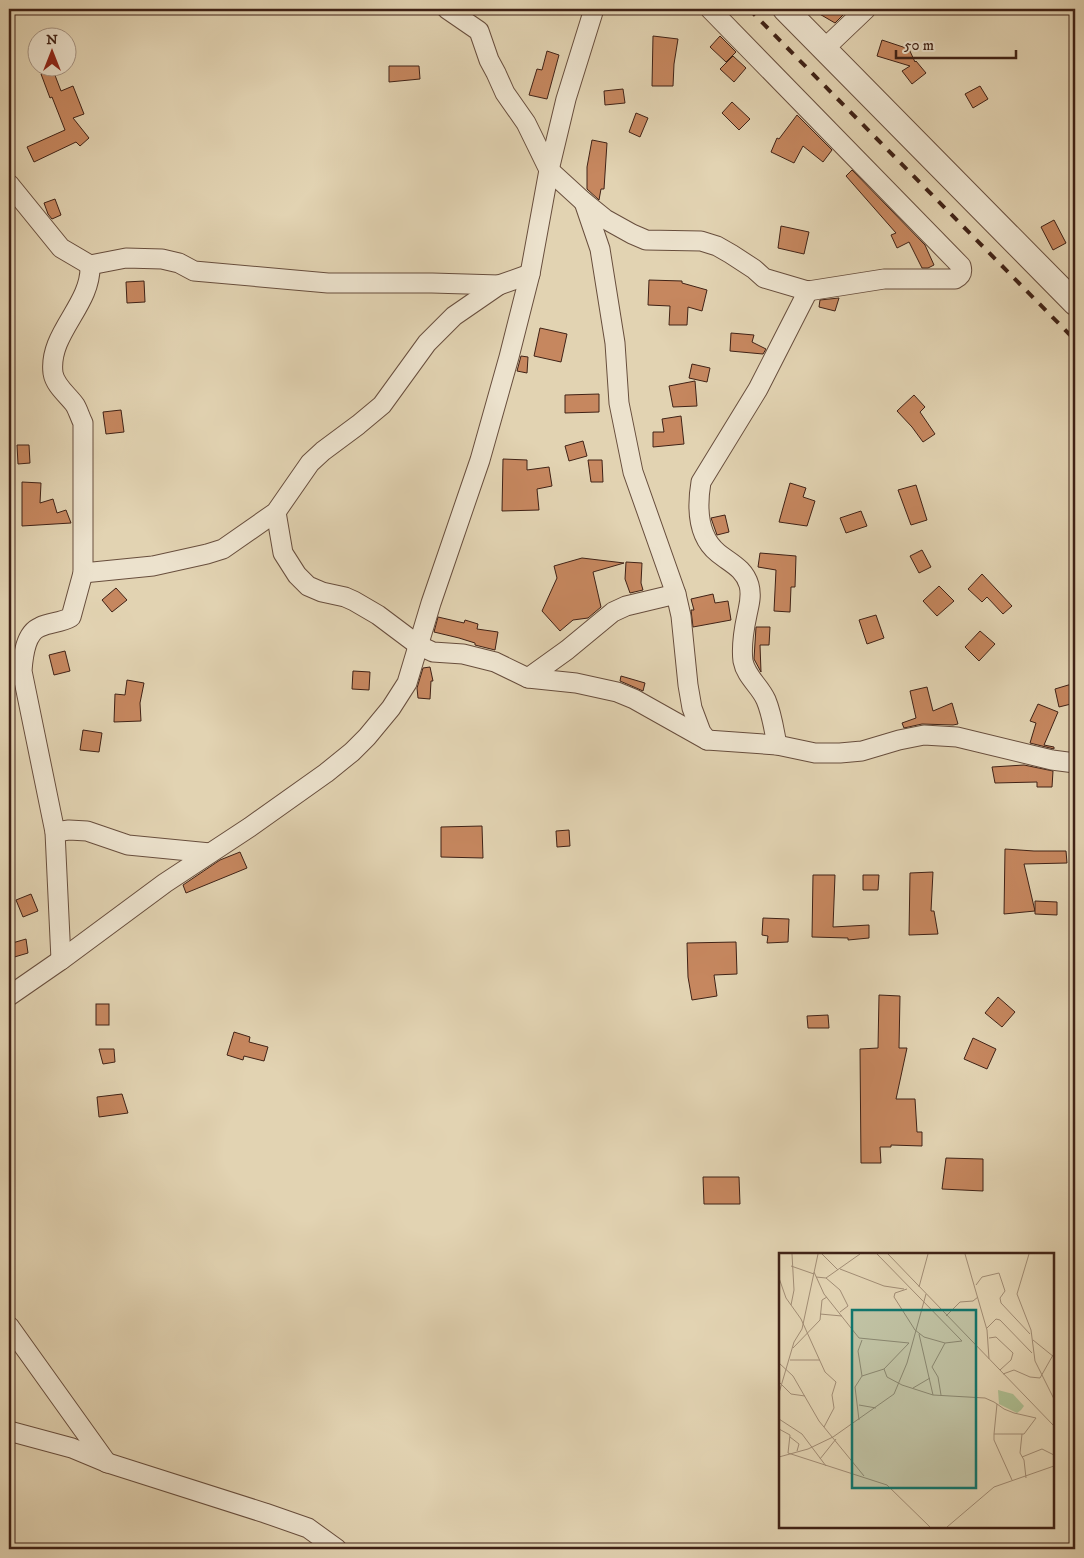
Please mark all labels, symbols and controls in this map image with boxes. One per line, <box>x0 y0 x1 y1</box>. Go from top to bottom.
north arrow <box>28 28 78 78</box>
scale bar <box>896 28 1016 60</box>
text: N <box>46 31 58 49</box>
text: 50 m <box>904 36 934 55</box>
inset map <box>779 1253 1054 1528</box>

